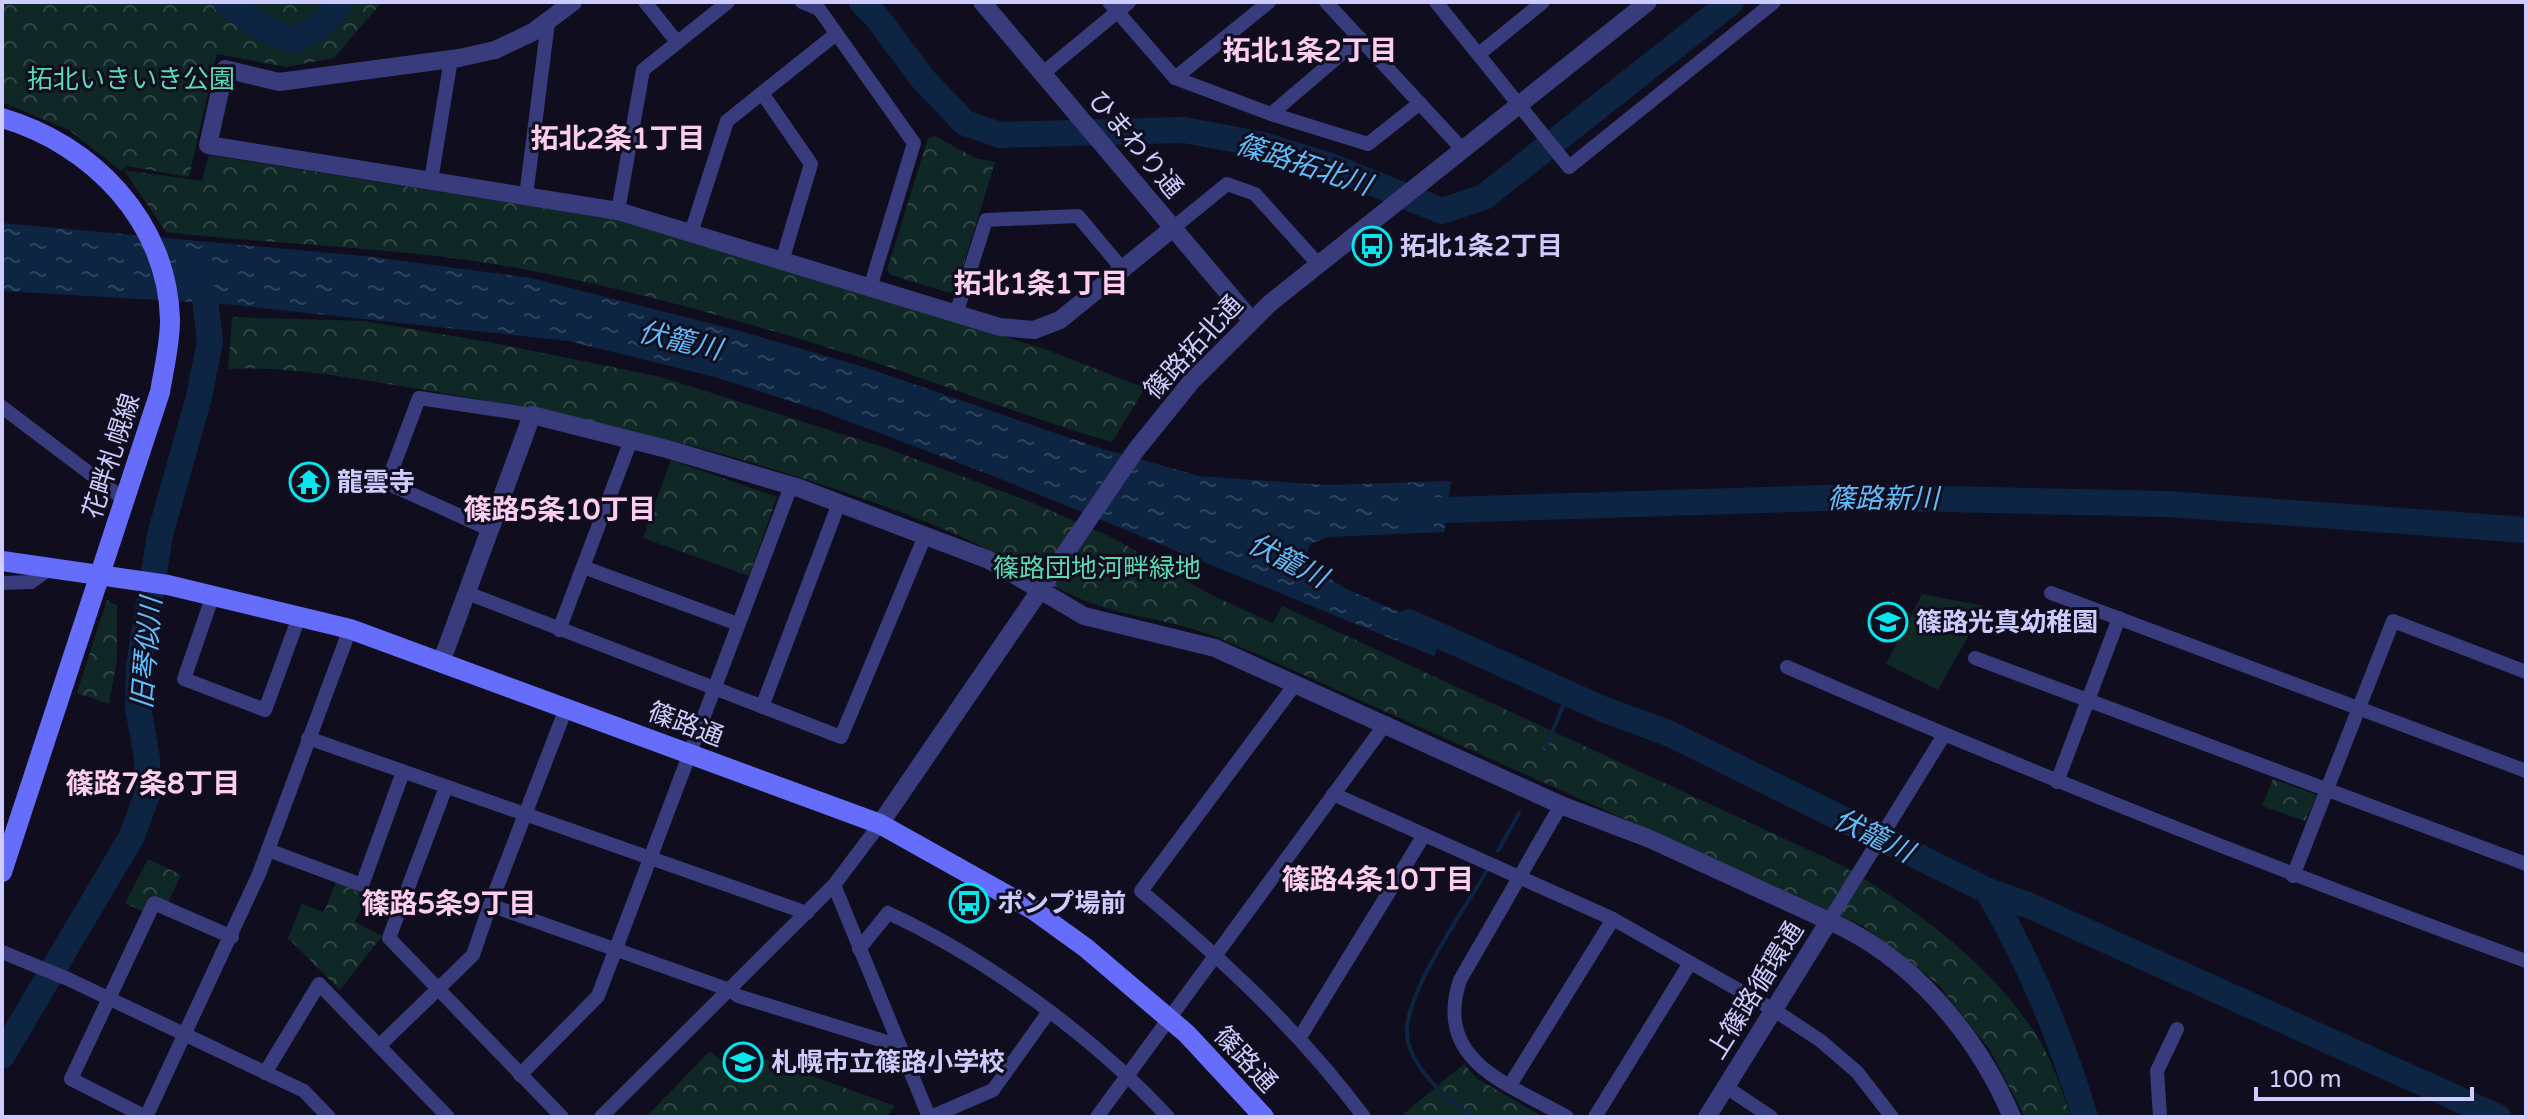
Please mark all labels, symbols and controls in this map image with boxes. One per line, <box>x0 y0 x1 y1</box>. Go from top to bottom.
district label: 拓北1条2丁目 <box>1222 34 1398 68</box>
park label: 拓北いきいき公園 <box>27 64 235 95</box>
street label: ひまわり通 <box>1082 85 1189 204</box>
district label: 拓北2条1丁目 <box>530 122 706 156</box>
water label: 篠路拓北川 <box>1232 127 1378 204</box>
bus stop icon: 拓北1条2丁目 <box>1351 225 1393 267</box>
place label: 拓北1条2丁目 <box>1400 231 1563 262</box>
district label: 拓北1条1丁目 <box>953 267 1129 301</box>
street label: 篠路拓北通 <box>1138 289 1249 405</box>
water label: 伏籠川 <box>635 315 727 368</box>
street label: 花畔札幌線 <box>77 390 146 523</box>
temple icon: 龍雲寺 <box>288 461 330 503</box>
place label: 龍雲寺 <box>337 467 415 498</box>
water label: 篠路新川 <box>1827 482 1942 516</box>
district label: 篠路5条10丁目 <box>464 493 656 527</box>
water label: 伏籠川 <box>1242 527 1335 596</box>
park label: 篠路団地河畔緑地 <box>993 553 1201 584</box>
water label: 旧琴似川 <box>125 593 169 710</box>
school or university icon: 篠路光真幼稚園 <box>1867 601 1909 643</box>
place label: 篠路光真幼稚園 <box>1916 607 2098 638</box>
street label: 篠路通 <box>644 696 728 753</box>
district label: 篠路7条8丁目 <box>65 767 241 801</box>
water label: 伏籠川 <box>1828 802 1921 871</box>
district label: 篠路4条10丁目 <box>1282 863 1474 897</box>
bus stop icon: ポンプ場前 <box>948 882 990 924</box>
district label: 篠路5条9丁目 <box>361 887 537 921</box>
place label: ポンプ場前 <box>997 888 1126 919</box>
street label: 上篠路循環通 <box>1701 916 1810 1065</box>
street label: 篠路通 <box>1208 1020 1284 1098</box>
school or university icon: 札幌市立篠路小学校 <box>722 1041 764 1083</box>
place label: 札幌市立篠路小学校 <box>771 1047 1005 1078</box>
scale bar <box>2256 1051 2472 1101</box>
text: 100 m <box>2268 1065 2342 1094</box>

